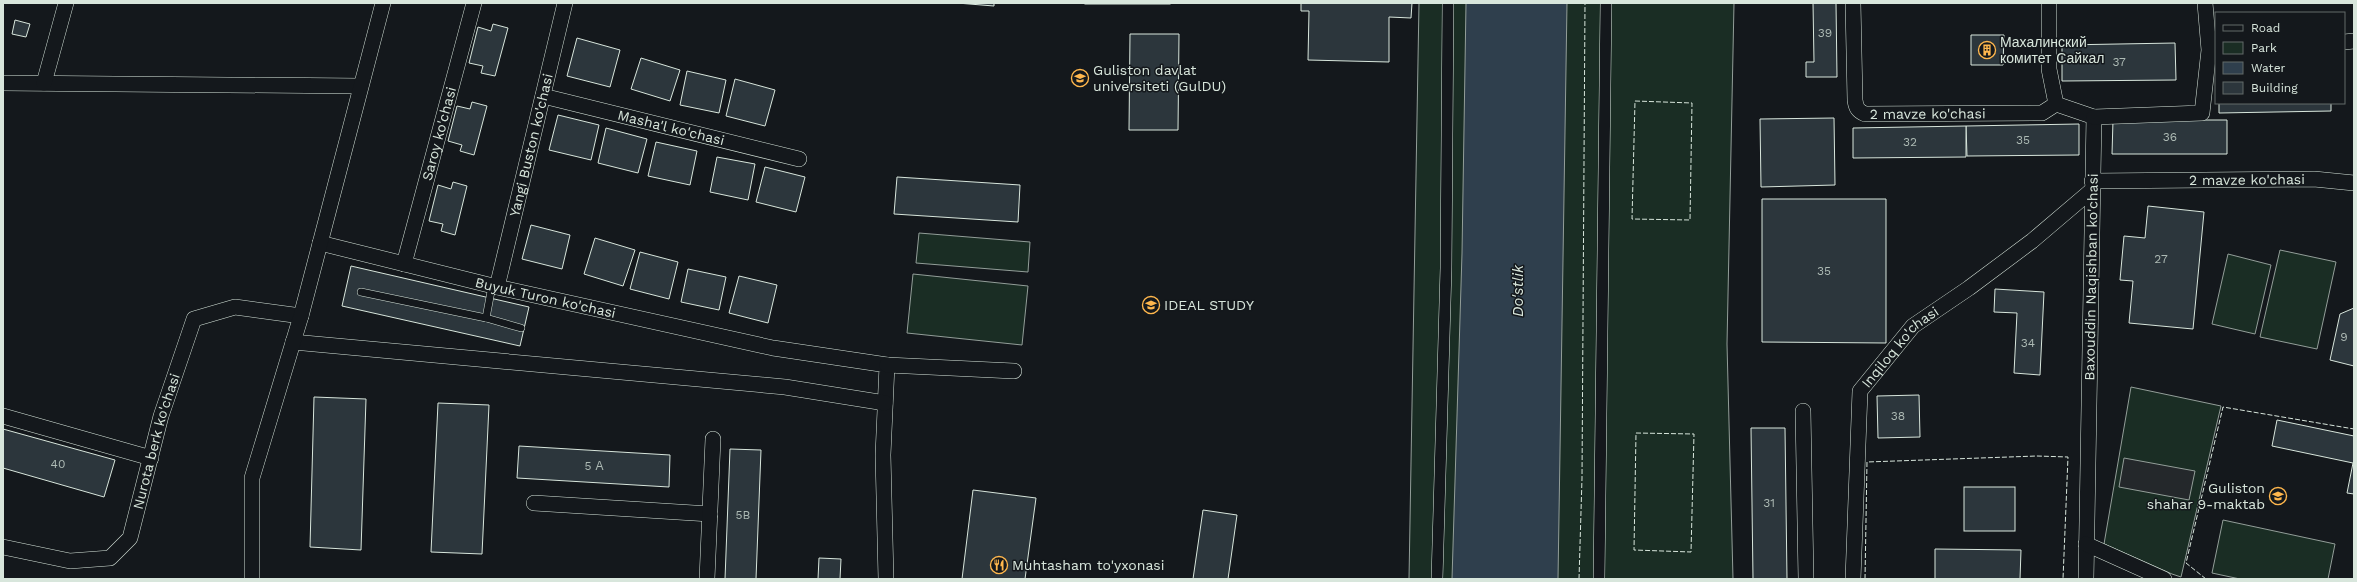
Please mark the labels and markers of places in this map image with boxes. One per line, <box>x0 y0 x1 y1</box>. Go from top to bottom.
place label: Махалинский комитет Сайкал <box>2000 34 2105 66</box>
building icon: Махалинский комитет Сайкал <box>1977 40 1997 60</box>
place label: Guliston davlat universiteti (GulDU) <box>1093 62 1226 94</box>
school or university icon: Guliston davlat universiteti (GulDU) <box>1070 68 1090 88</box>
school or university icon: IDEAL STUDY <box>1141 295 1161 315</box>
place label: IDEAL STUDY <box>1164 297 1254 313</box>
place label: Guliston shahar 9-maktab <box>2147 480 2265 512</box>
school or university icon: Guliston shahar 9-maktab <box>2268 486 2288 506</box>
restaurant icon: Muhtasham to'yxonasi <box>989 555 1009 575</box>
place label: Muhtasham to'yxonasi <box>1012 557 1164 573</box>

